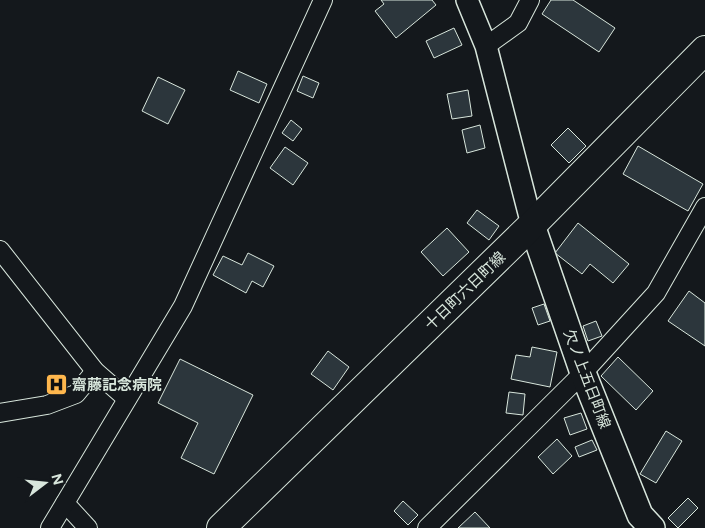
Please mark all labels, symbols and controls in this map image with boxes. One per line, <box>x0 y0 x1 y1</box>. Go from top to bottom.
street label: 十日町六日町線 <box>421 248 509 334</box>
street label: 欠ノ上五日町線 <box>560 327 614 431</box>
hospital icon: 齋藤記念病院 <box>44 373 68 397</box>
place label: 齋藤記念病院 <box>72 376 162 394</box>
north arrow <box>20 458 70 508</box>
text: N <box>47 472 67 487</box>

